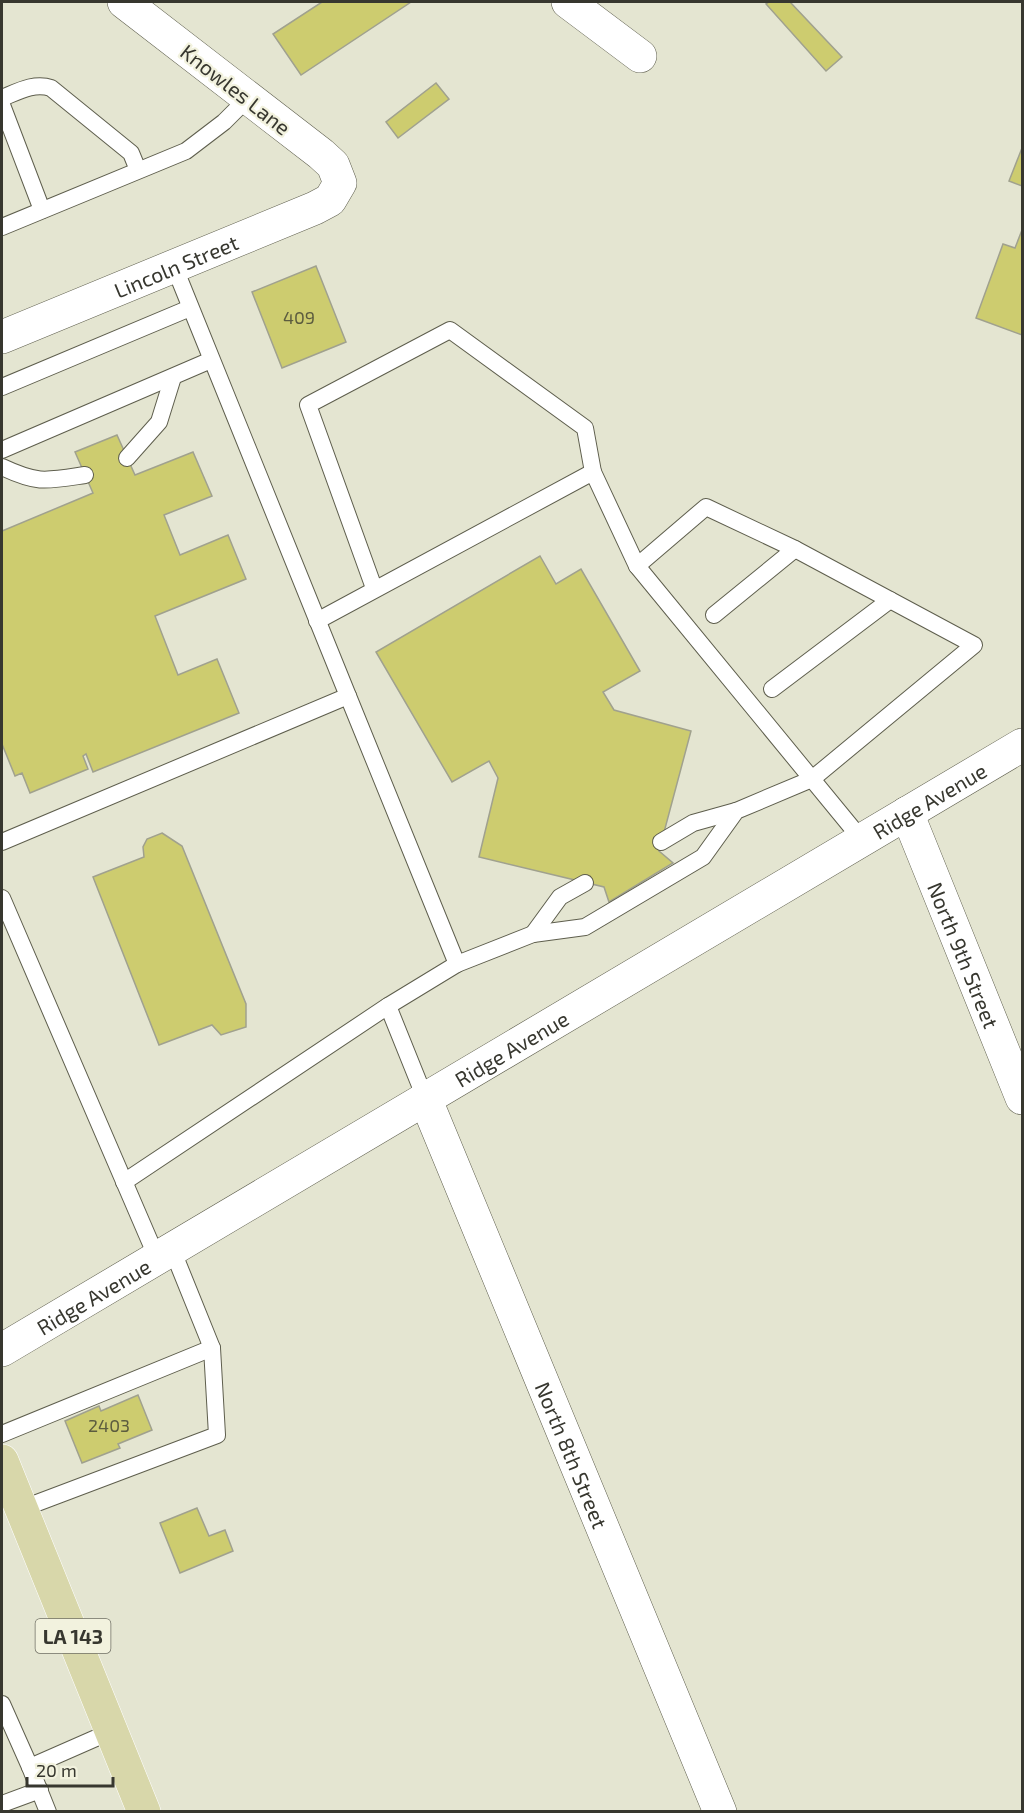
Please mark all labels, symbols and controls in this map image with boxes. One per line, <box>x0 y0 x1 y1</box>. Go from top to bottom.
street label: Knowles Lane <box>176 38 296 140</box>
street label: Lincoln Street <box>110 229 242 302</box>
house number: 409 <box>283 306 315 328</box>
street label: Ridge Avenue <box>868 757 991 843</box>
street label: North 9th Street <box>924 878 1005 1032</box>
street label: Ridge Avenue <box>450 1005 572 1091</box>
street label: Ridge Avenue <box>32 1253 154 1339</box>
street label: North 8th Street <box>531 1378 614 1532</box>
house number: 2403 <box>88 1414 130 1436</box>
road number: LA 143 <box>36 1619 110 1653</box>
scale bar <box>27 1750 112 1788</box>
text: 20 m <box>36 1759 77 1781</box>

